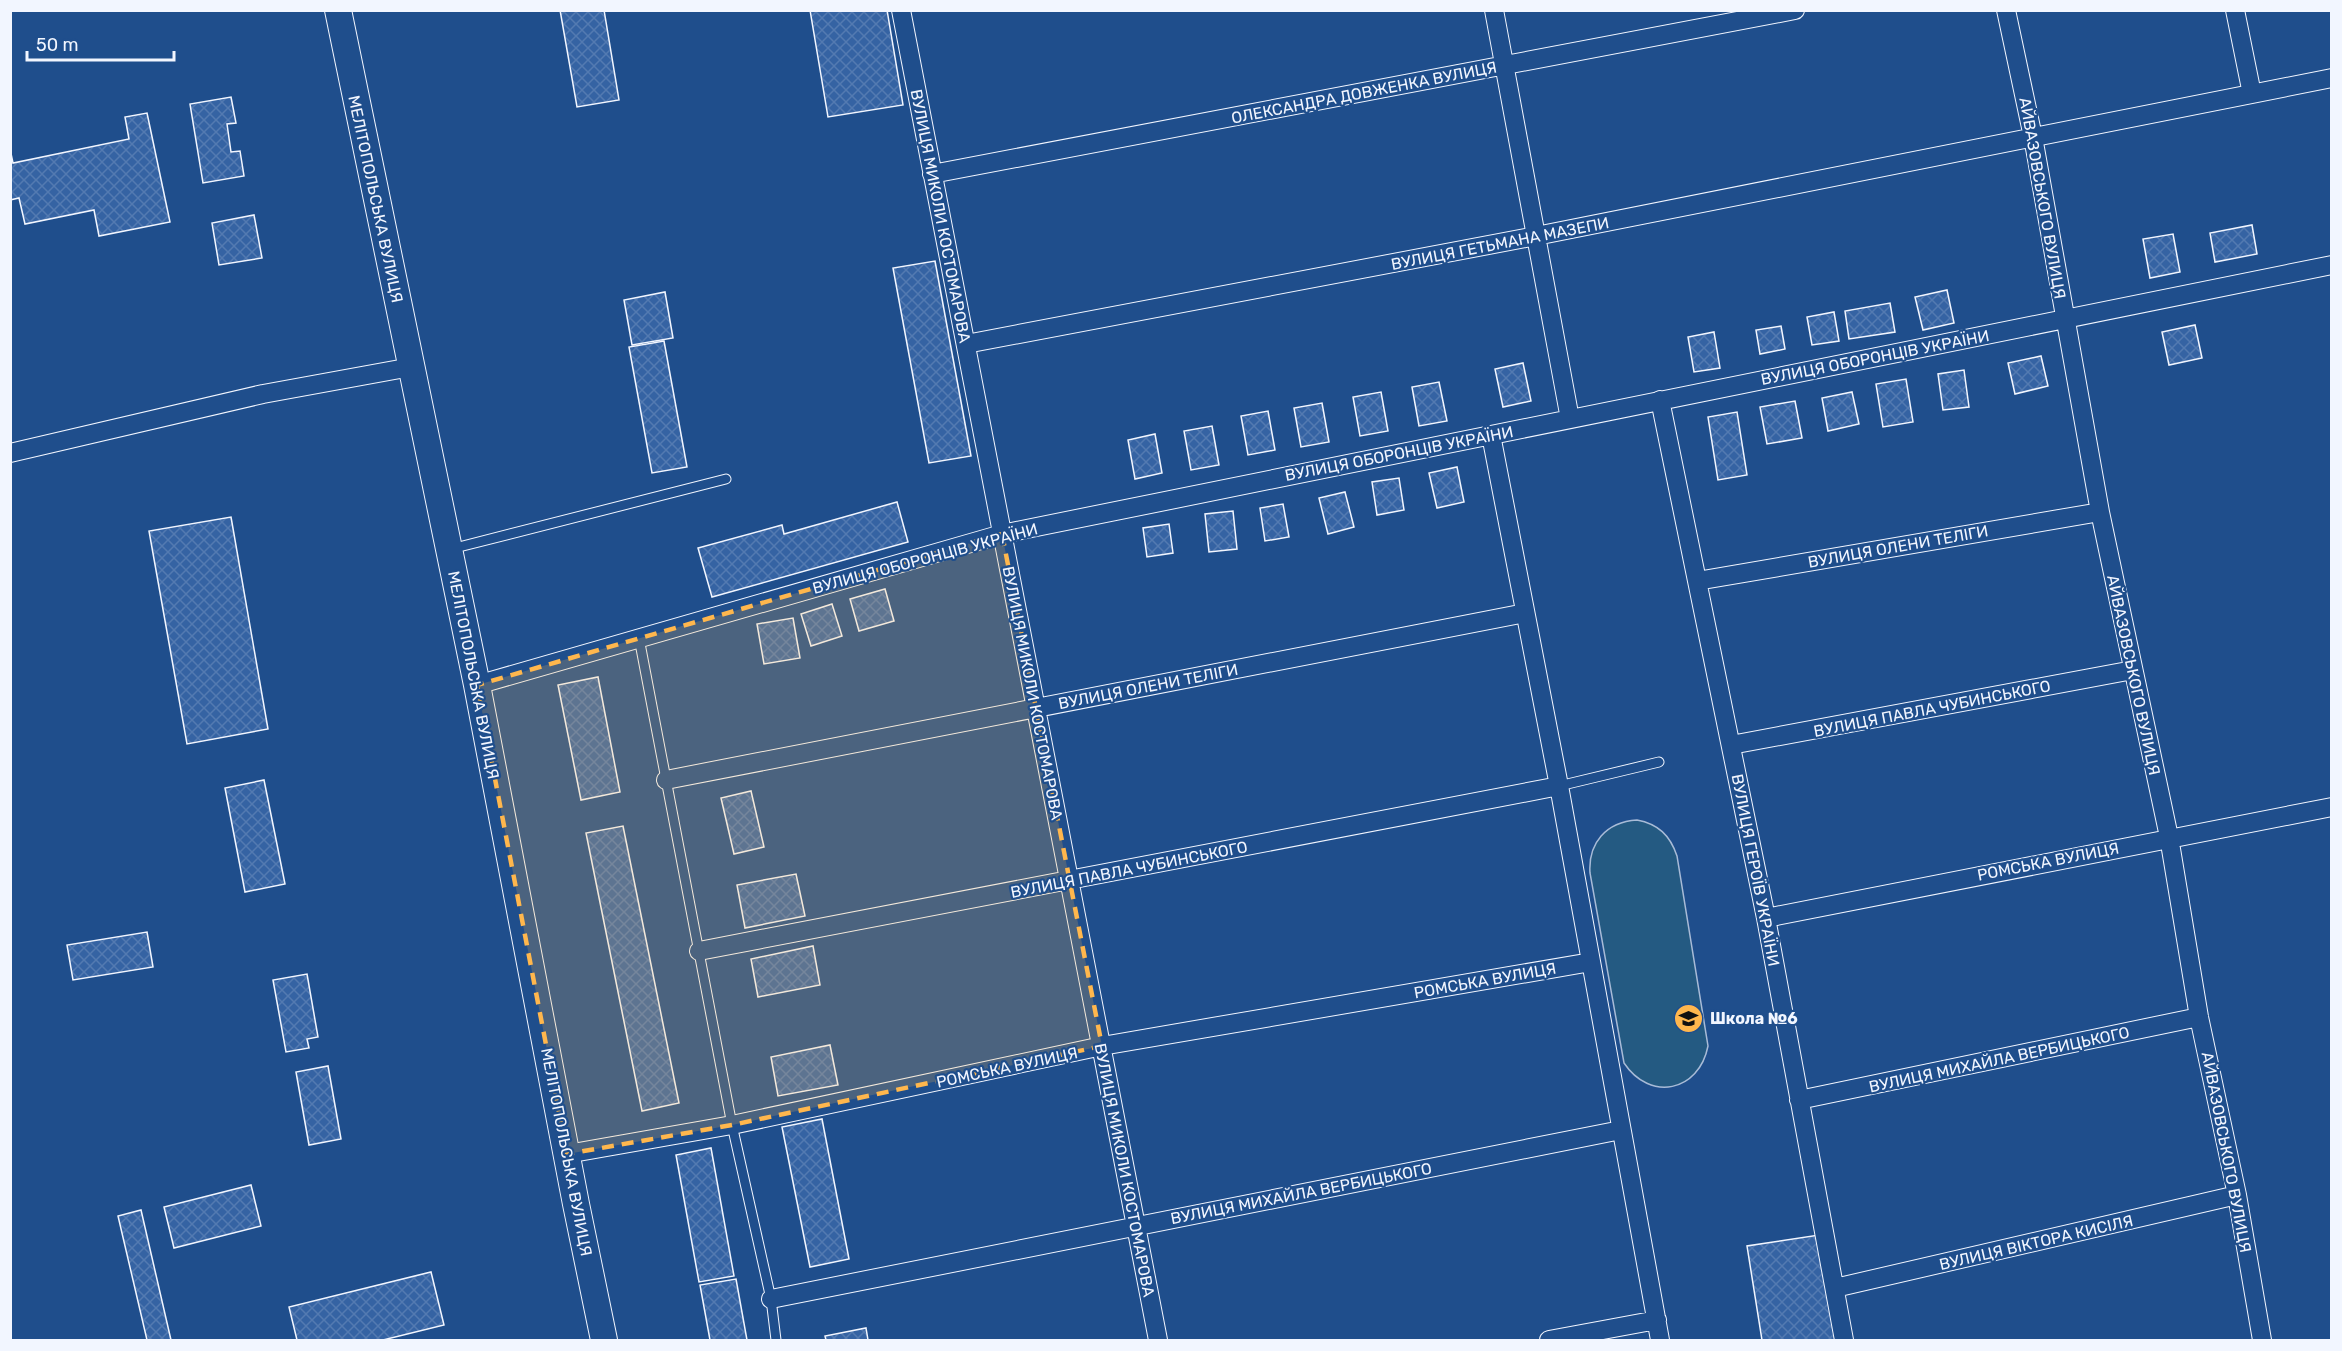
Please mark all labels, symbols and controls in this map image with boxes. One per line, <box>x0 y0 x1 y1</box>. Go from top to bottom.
scale bar <box>27 24 174 62</box>
text: 50 m <box>36 34 79 56</box>
street label: ОЛЕКСАНДРА ДОВЖЕНКА ВУЛИЦЯ <box>1230 57 1498 128</box>
street label: ВУЛИЦЯ МИКОЛИ КОСТОМАРОВА <box>907 88 975 345</box>
street label: МЕЛІТОПОЛЬСЬКА ВУЛИЦЯ <box>344 94 407 304</box>
street label: АЙВАЗОВСЬКОГО ВУЛИЦЯ <box>2015 96 2070 300</box>
street label: ВУЛИЦЯ ГЕТЬМАНА МАЗЕПИ <box>1389 213 1611 274</box>
street label: ВУЛИЦЯ ОБОРОНЦІВ УКРАЇНИ <box>1759 326 1991 389</box>
street label: ВУЛИЦЯ ОБОРОНЦІВ УКРАЇНИ <box>1283 422 1515 485</box>
street label: ВУЛИЦЯ ОБОРОНЦІВ УКРАЇНИ <box>810 519 1040 598</box>
street label: ВУЛИЦЯ ОЛЕНИ ТЕЛІГИ <box>1806 521 1990 572</box>
street label: ВУЛИЦЯ МИКОЛИ КОСТОМАРОВА <box>999 565 1067 822</box>
street label: МЕЛІТОПОЛЬСЬКА ВУЛИЦЯ <box>444 570 503 781</box>
street label: АЙВАЗОВСЬКОГО ВУЛИЦЯ <box>2103 573 2164 777</box>
street label: ВУЛИЦЯ ОЛЕНИ ТЕЛІГИ <box>1057 660 1240 713</box>
street label: ВУЛИЦЯ ПАВЛА ЧУБИНСЬКОГО <box>1812 676 2052 741</box>
street label: ВУЛИЦЯ ГЕРОЇВ УКРАЇНИ <box>1728 772 1783 968</box>
street label: ВУЛИЦЯ ПАВЛА ЧУБИНСЬКОГО <box>1009 837 1249 902</box>
street label: РОМСЬКА ВУЛИЦЯ <box>1976 838 2121 885</box>
street label: РОМСЬКА ВУЛИЦЯ <box>1413 959 1558 1002</box>
school or university icon: Школа №6 <box>1673 1002 1705 1034</box>
place label: Школа №6 <box>1710 1009 1798 1028</box>
street label: ВУЛИЦЯ МИХАЙЛА ВЕРБИЦЬКОГО <box>1867 1023 2131 1096</box>
street label: ВУЛИЦЯ МИКОЛИ КОСТОМАРОВА <box>1091 1042 1159 1299</box>
street label: РОМСЬКА ВУЛИЦЯ <box>935 1043 1080 1092</box>
street label: МЕЛІТОПОЛЬСЬКА ВУЛИЦЯ <box>537 1047 596 1258</box>
street label: АЙВАЗОВСЬКОГО ВУЛИЦЯ <box>2198 1050 2255 1254</box>
street label: ВУЛИЦЯ МИХАЙЛА ВЕРБИЦЬКОГО <box>1169 1159 1433 1228</box>
street label: ВУЛИЦЯ ВІКТОРА КИСІЛЯ <box>1937 1211 2135 1274</box>

